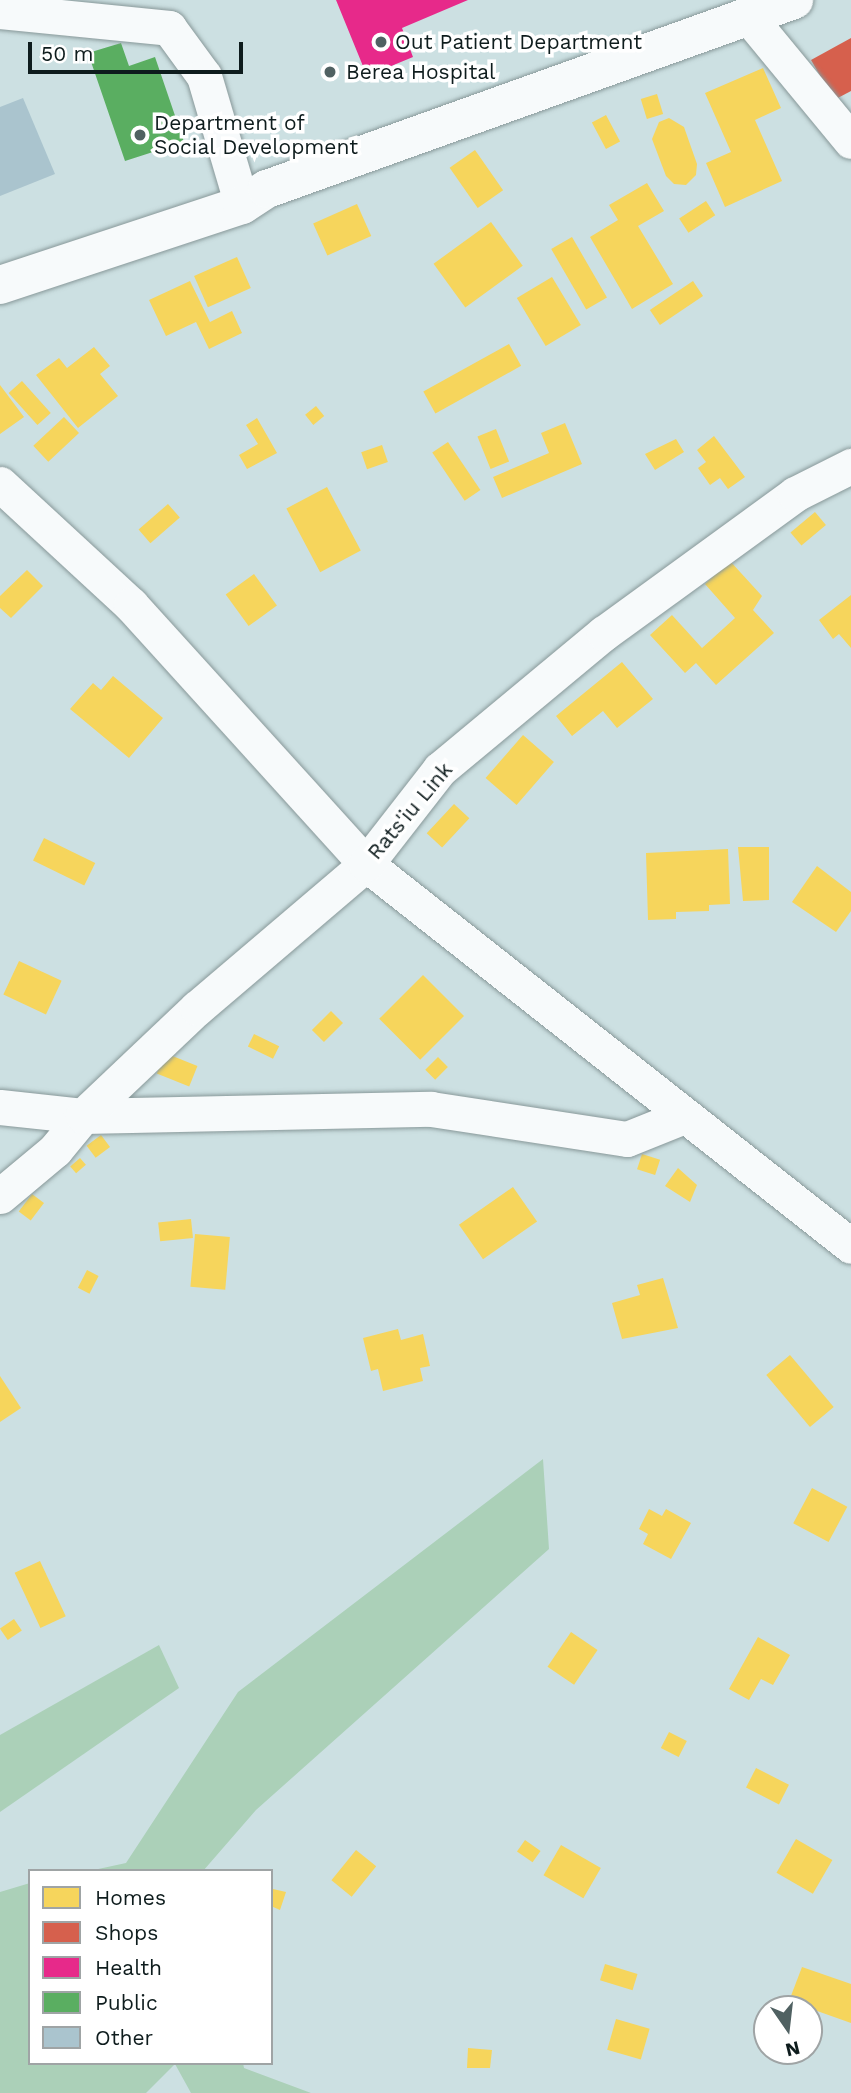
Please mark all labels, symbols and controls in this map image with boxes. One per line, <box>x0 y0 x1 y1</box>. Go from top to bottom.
scale bar <box>32 28 247 72</box>
place label: Out Patient Department <box>395 29 642 55</box>
marker: Out Patient Department <box>373 34 389 50</box>
text: 50 m <box>41 41 93 66</box>
place label: Berea Hospital <box>346 59 496 85</box>
marker: Berea Hospital <box>320 62 340 82</box>
place label: Department of Social Development <box>154 110 359 160</box>
marker: Department of Social Development <box>132 127 148 143</box>
street label: Rats'iu Link <box>362 757 458 865</box>
legend <box>28 1869 273 2065</box>
text: Homes <box>95 1885 166 1910</box>
text: Shops <box>95 1920 158 1945</box>
text: Health <box>95 1955 162 1980</box>
text: Public <box>95 1990 158 2015</box>
north arrow <box>753 1995 823 2065</box>
text: Other <box>95 2025 153 2050</box>
text: N <box>783 2036 802 2062</box>

